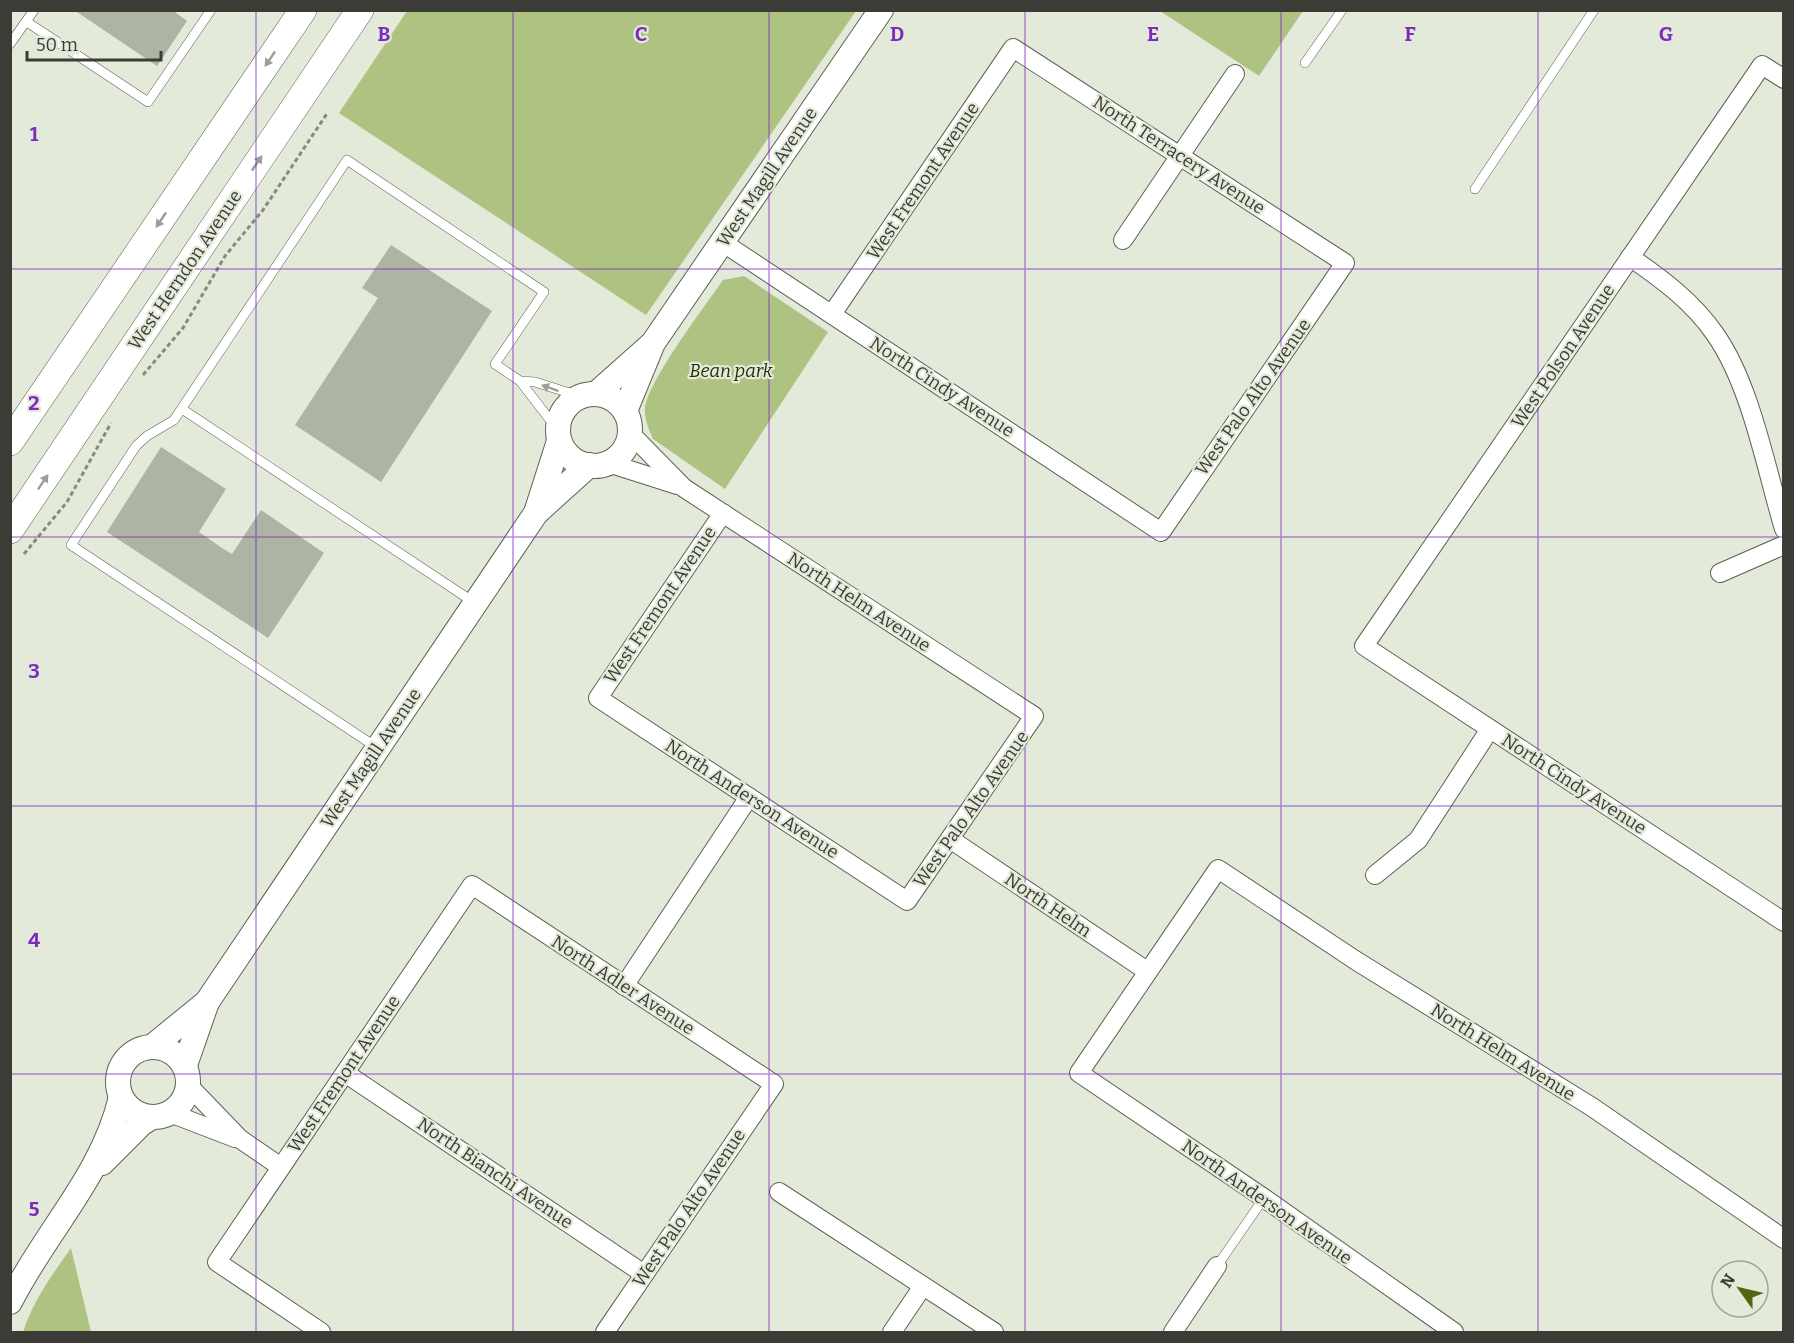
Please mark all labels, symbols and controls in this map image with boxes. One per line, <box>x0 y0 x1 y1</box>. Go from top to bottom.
text: B <box>378 22 391 46</box>
text: C <box>635 22 647 46</box>
text: D <box>890 22 904 46</box>
text: E <box>1147 22 1159 46</box>
text: F <box>1404 22 1416 46</box>
text: G <box>1659 22 1673 46</box>
scale bar <box>27 24 160 62</box>
text: 50 m <box>36 34 78 56</box>
one-way arrow <box>265 51 276 67</box>
street label: North Terracery Avenue <box>1089 91 1269 219</box>
street label: West Fremont Avenue <box>862 98 984 264</box>
street label: West Magill Avenue <box>712 103 822 251</box>
text: 1 <box>30 122 39 146</box>
one-way arrow <box>252 155 263 171</box>
street label: West Herndon Avenue <box>123 186 247 354</box>
one-way arrow <box>155 212 167 228</box>
street label: West Polson Avenue <box>1507 280 1619 432</box>
street label: West Palo Alto Avenue <box>1191 314 1315 480</box>
street label: North Cindy Avenue <box>866 332 1018 442</box>
park label: Bean park <box>689 360 773 382</box>
one-way arrow <box>541 383 559 392</box>
text: 2 <box>28 391 40 415</box>
one-way arrow <box>37 474 48 490</box>
street label: West Fremont Avenue <box>599 522 721 688</box>
street label: North Helm Avenue <box>783 547 935 657</box>
text: 3 <box>28 659 40 683</box>
street label: West Magill Avenue <box>316 684 426 832</box>
street label: West Palo Alto Avenue <box>909 726 1033 892</box>
street label: North Cindy Avenue <box>1498 729 1650 839</box>
street label: North Anderson Avenue <box>661 735 843 863</box>
street label: North Helm <box>1001 868 1095 942</box>
text: 4 <box>28 928 40 952</box>
street label: North Adler Avenue <box>547 930 699 1040</box>
street label: West Fremont Avenue <box>283 991 405 1157</box>
street label: North Helm Avenue <box>1427 999 1579 1105</box>
street label: North Bianchi Avenue <box>413 1113 577 1233</box>
street label: West Palo Alto Avenue <box>628 1125 750 1291</box>
street label: North Anderson Avenue <box>1178 1135 1356 1269</box>
text: 5 <box>29 1197 40 1221</box>
north arrow <box>1710 1259 1770 1319</box>
text: N <box>1717 1270 1739 1291</box>

